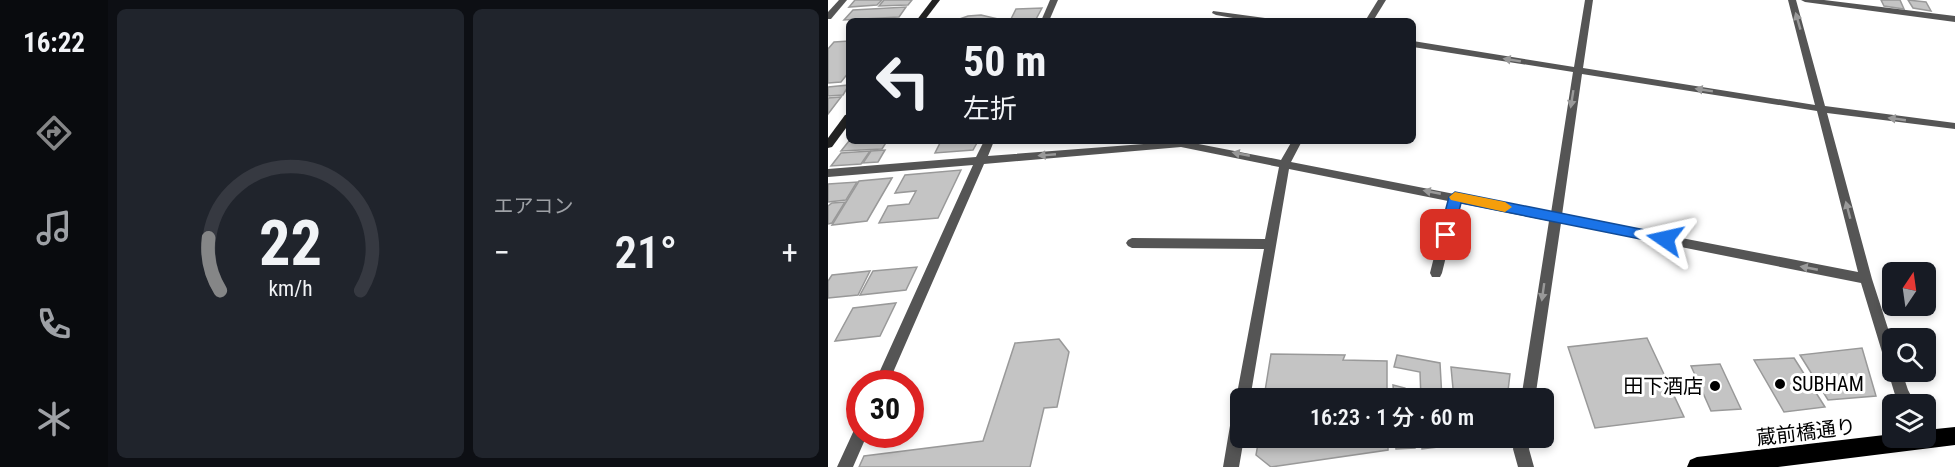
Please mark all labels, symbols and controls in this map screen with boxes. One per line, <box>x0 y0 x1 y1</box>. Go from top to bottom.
one-way arrow <box>1793 12 1802 30</box>
text: 16:22 <box>23 27 85 59</box>
text: 50 m <box>963 37 1046 86</box>
icon: left <box>864 42 942 120</box>
one-way arrow <box>1502 55 1521 64</box>
one-way arrow <box>1695 85 1714 94</box>
one-way arrow <box>1568 90 1577 109</box>
text: 左折 <box>963 93 1017 125</box>
icon: directions <box>33 112 75 154</box>
one-way arrow <box>1887 114 1906 123</box>
one-way arrow <box>1231 149 1250 158</box>
one-way arrow <box>1038 150 1057 160</box>
one-way arrow <box>1423 187 1442 196</box>
text: エアコン <box>494 194 574 218</box>
one-way arrow <box>1843 201 1852 219</box>
icon: music <box>33 207 75 249</box>
text: 22 <box>259 207 322 280</box>
position arrow <box>1633 207 1697 271</box>
pin <box>1420 209 1471 260</box>
icon: arrive <box>1429 218 1462 251</box>
text: 21° <box>614 226 677 279</box>
text: − <box>494 233 510 272</box>
text: + <box>782 233 798 272</box>
north arrow <box>1882 262 1936 316</box>
map controls <box>1882 262 1936 448</box>
one-way arrow <box>1799 263 1818 272</box>
text: km/h <box>268 276 312 301</box>
one-way arrow <box>1539 283 1548 302</box>
icon: phone <box>33 303 75 345</box>
button: search <box>1882 328 1936 382</box>
speed limit sign: 30 <box>846 370 924 448</box>
place label: SUBHAM <box>1792 372 1864 396</box>
place label: 田下酒店 <box>1623 374 1703 398</box>
marker: SUBHAM <box>1773 377 1787 391</box>
marker: 田下酒店 <box>1708 379 1722 393</box>
button: layers <box>1882 394 1936 448</box>
icon: climate <box>33 398 75 440</box>
text: 16:23 · 1 分 · 60 m <box>1310 405 1474 430</box>
street label: 蔵前橋通り <box>1755 414 1857 450</box>

